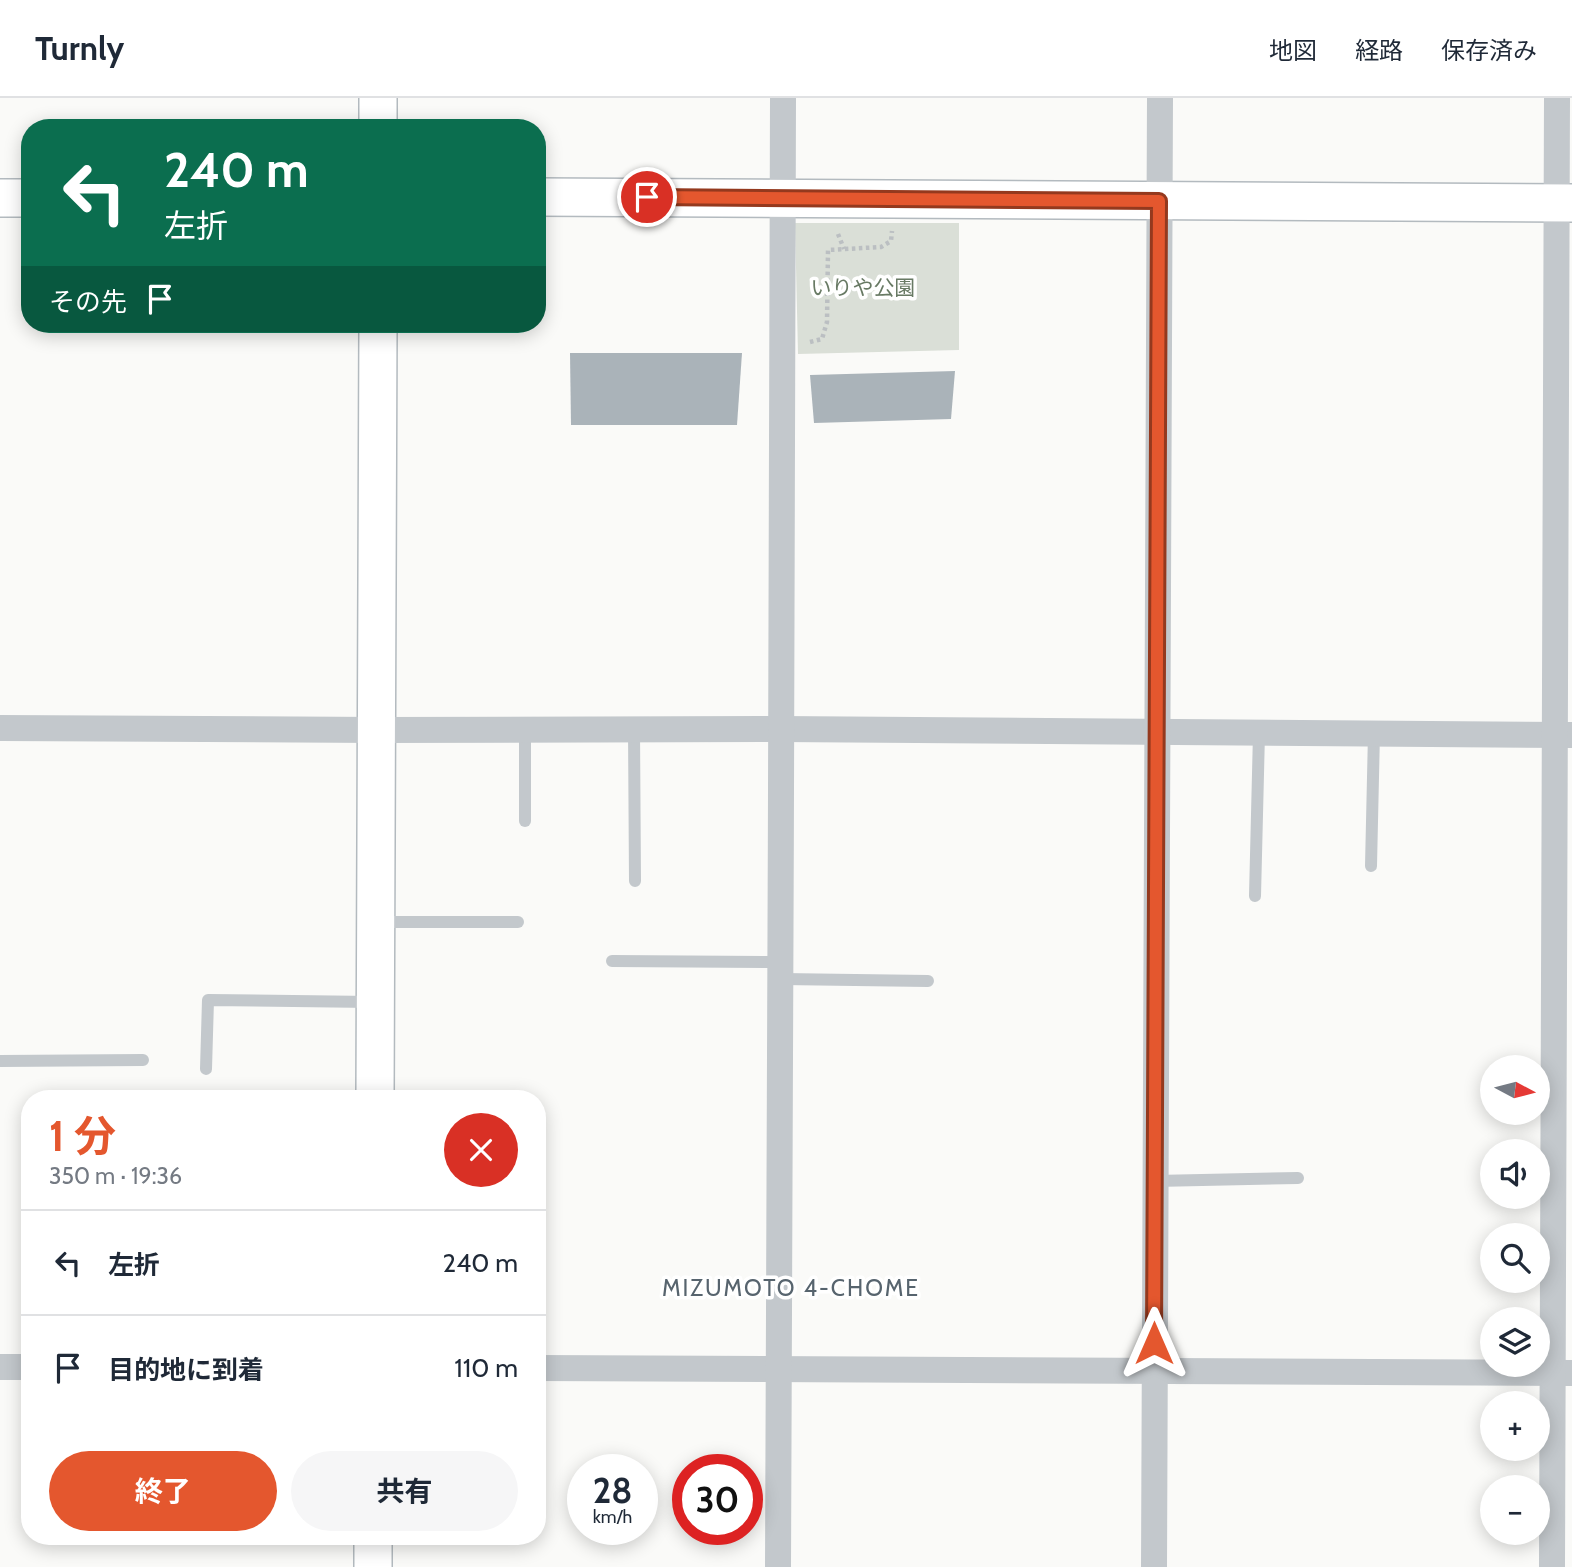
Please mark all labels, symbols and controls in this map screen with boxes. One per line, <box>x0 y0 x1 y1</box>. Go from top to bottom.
text: Turnly <box>35 28 124 68</box>
text: 地図 <box>1269 36 1317 65</box>
text: 経路 <box>1355 36 1403 65</box>
text: 保存済み <box>1441 36 1537 65</box>
text: 240 m <box>164 140 309 199</box>
icon: left <box>49 147 140 238</box>
pin <box>617 167 677 227</box>
icon: arrive <box>628 178 666 216</box>
text: 左折 <box>164 206 228 245</box>
park label: いりや公園 <box>811 275 916 300</box>
icon: arrive <box>141 280 179 318</box>
text: その先 <box>49 286 127 318</box>
north arrow <box>1480 1055 1550 1125</box>
map controls <box>1480 1055 1550 1545</box>
text: 1 分 <box>49 1110 116 1162</box>
button: close <box>444 1113 518 1187</box>
button: sound <box>1480 1139 1550 1209</box>
text: 350 m · 19:36 <box>49 1162 182 1190</box>
button: search <box>1480 1223 1550 1293</box>
icon: left <box>49 1244 87 1282</box>
text: 240 m <box>443 1247 518 1279</box>
text: 左折 <box>108 1249 160 1281</box>
district label: MIZUMOTO 4-CHOME <box>662 1274 920 1302</box>
position arrow <box>1117 1306 1191 1380</box>
button: layers <box>1480 1307 1550 1377</box>
icon: arrive <box>49 1349 87 1387</box>
text: 110 m <box>454 1352 518 1384</box>
text: 目的地に到着 <box>108 1354 264 1386</box>
button: + <box>1480 1391 1550 1461</box>
button: 終了 <box>49 1451 277 1531</box>
button: 共有 <box>291 1451 518 1531</box>
speed limit sign: 30 <box>672 1454 763 1545</box>
text: 28 <box>593 1469 632 1512</box>
button: − <box>1480 1475 1550 1545</box>
text: km/h <box>593 1506 632 1528</box>

